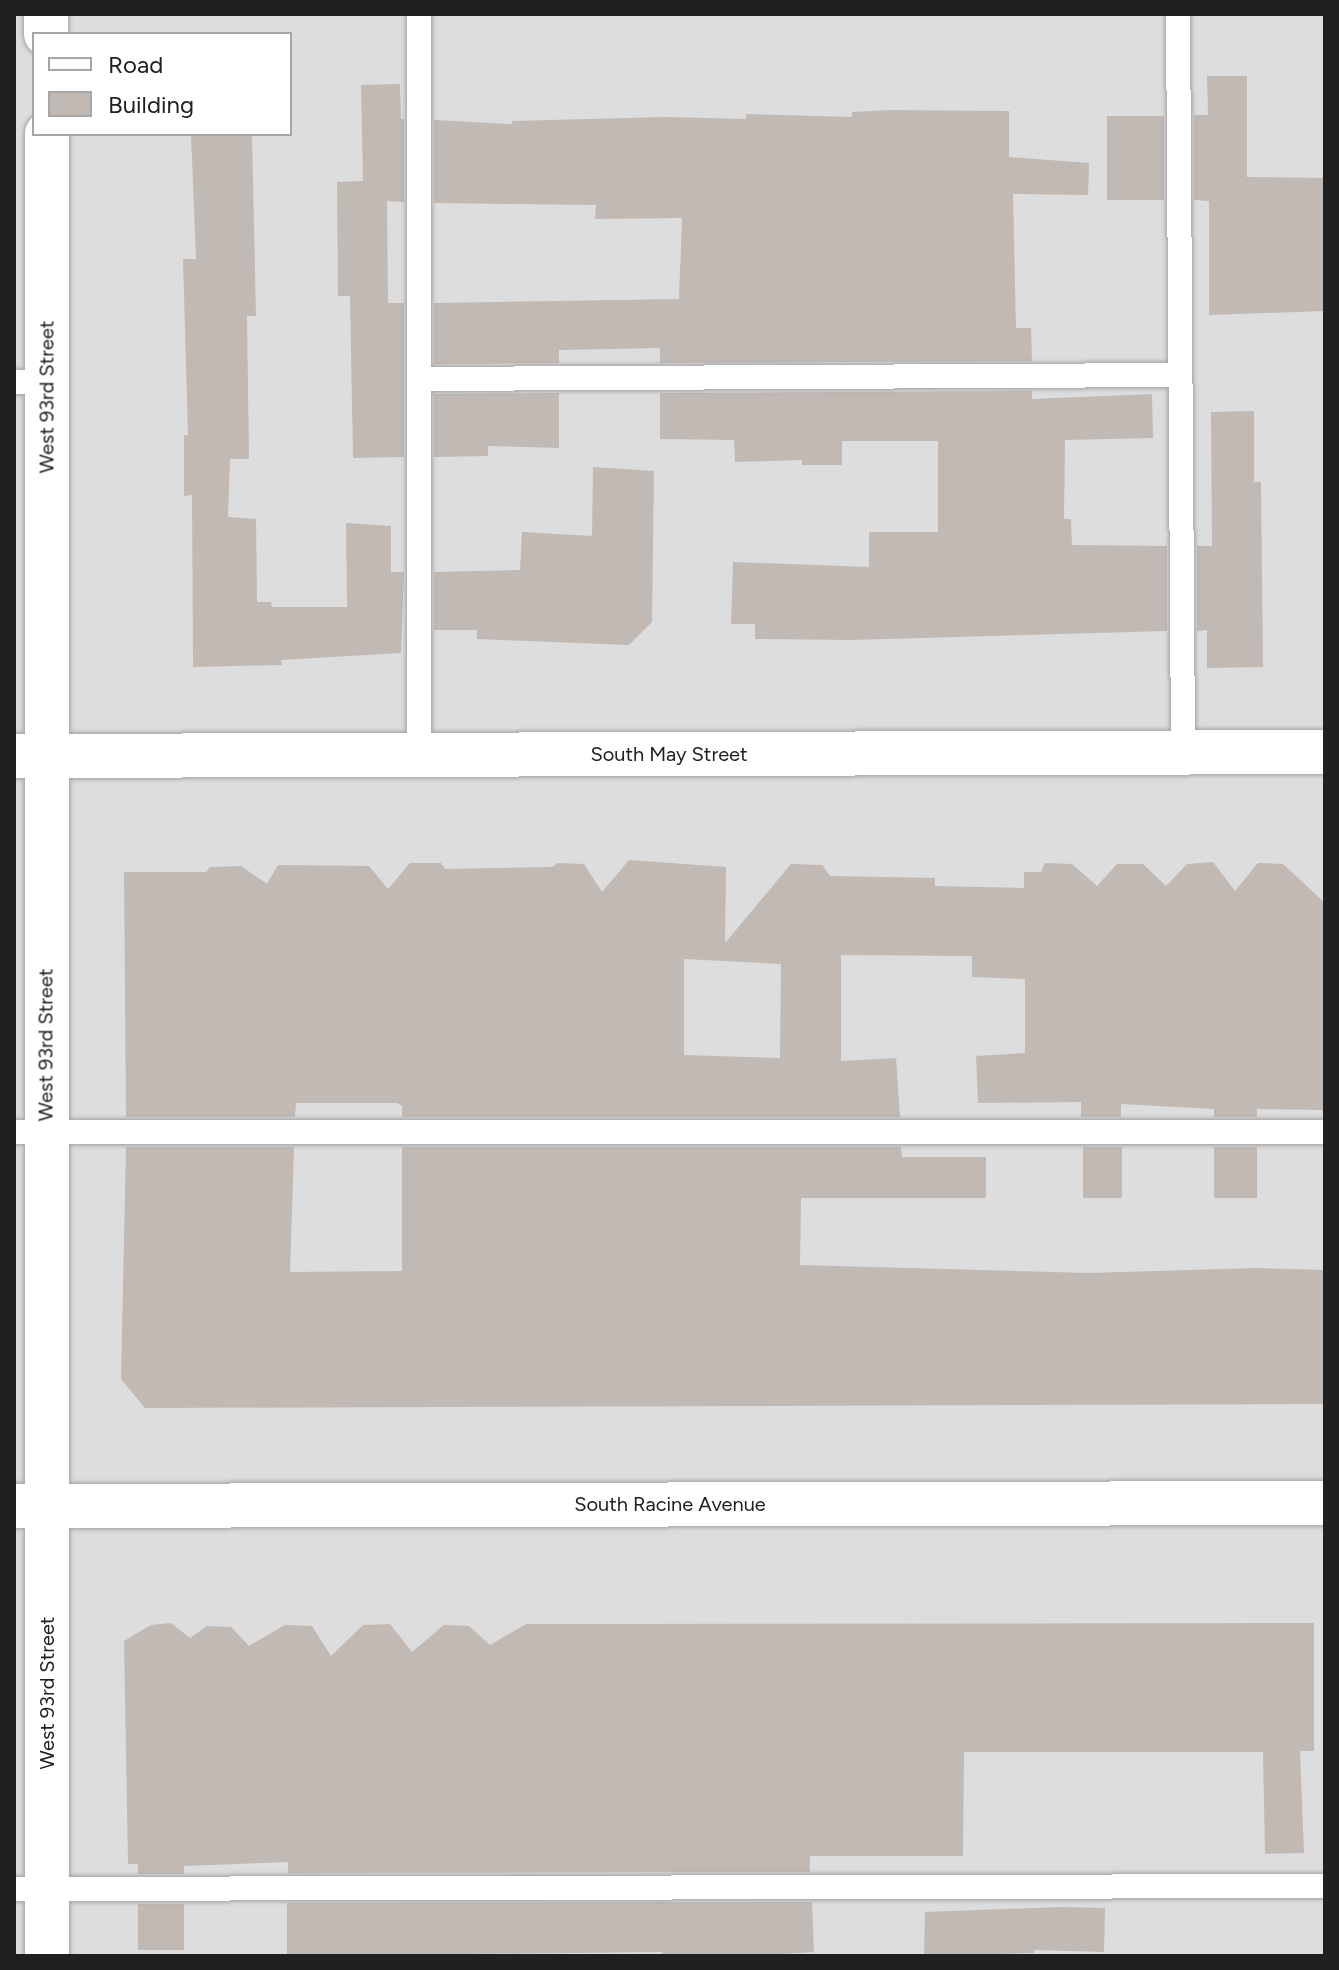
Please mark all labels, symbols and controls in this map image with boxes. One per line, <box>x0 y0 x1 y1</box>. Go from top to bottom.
legend <box>32 32 292 136</box>
text: Road <box>108 50 163 79</box>
text: Building <box>108 90 194 119</box>
street label: West 93rd Street <box>35 321 59 473</box>
street label: South May Street <box>590 742 748 766</box>
street label: West 93rd Street <box>34 969 58 1121</box>
street label: South Racine Avenue <box>574 1492 766 1516</box>
street label: West 93rd Street <box>35 1617 59 1769</box>

